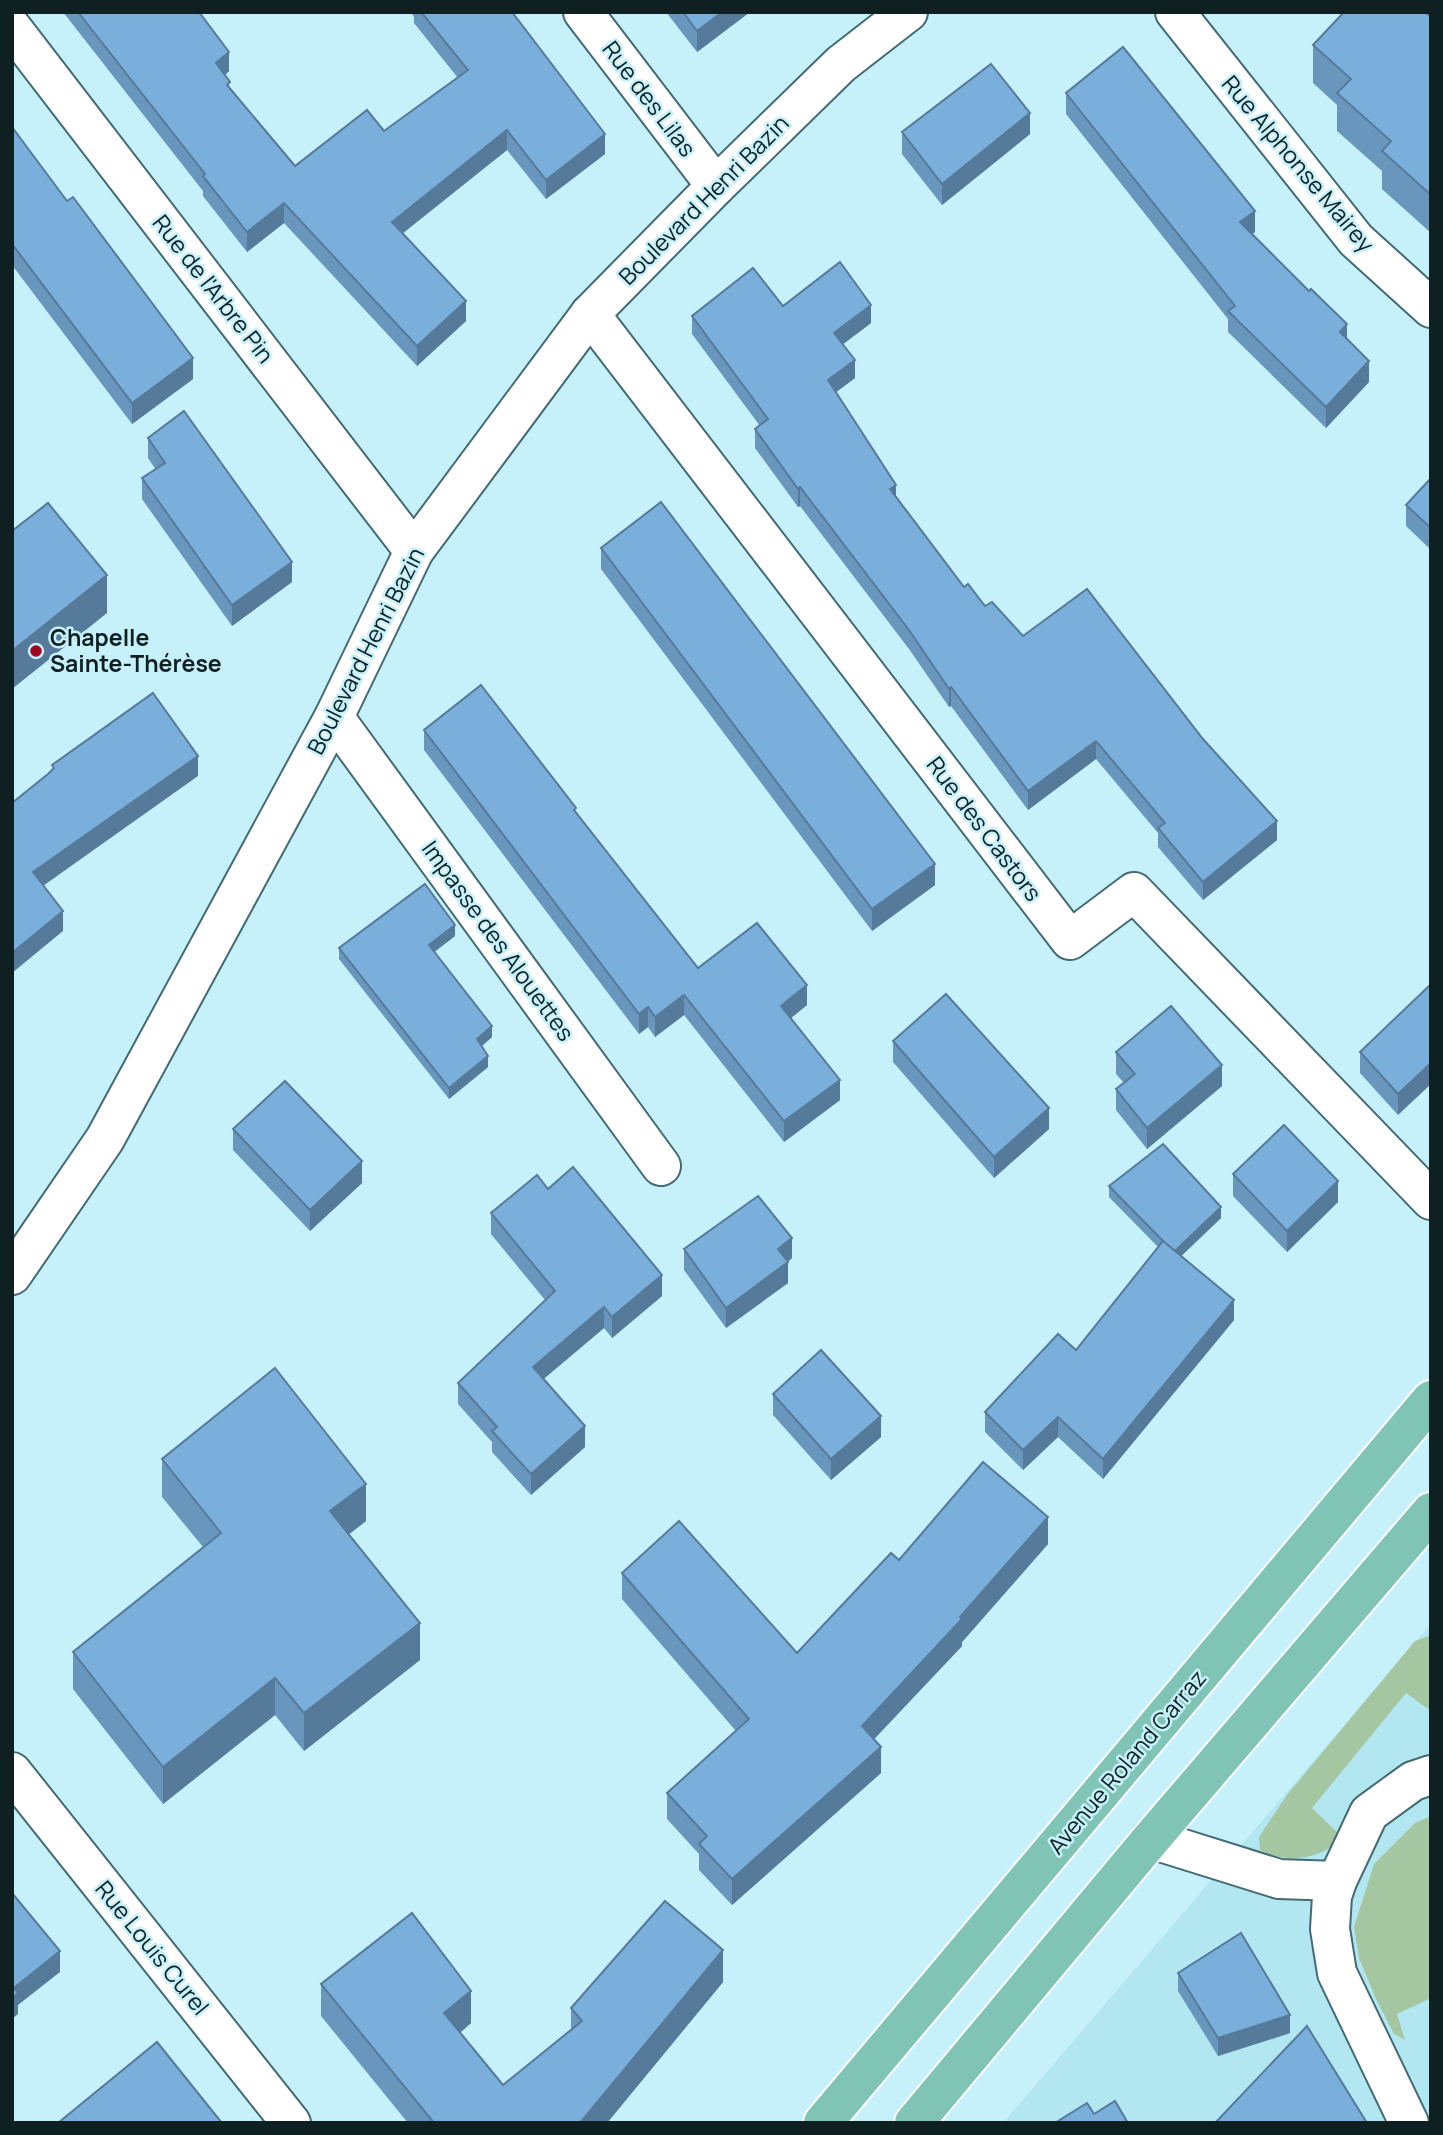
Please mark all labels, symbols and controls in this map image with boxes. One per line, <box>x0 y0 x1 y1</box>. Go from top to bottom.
street label: Rue des Lilas <box>596 34 704 163</box>
street label: Rue Alphonse Mairey <box>1215 68 1382 259</box>
street label: Boulevard Henri Bazin <box>611 107 795 291</box>
street label: Rue de l'Arbre Pin <box>146 208 282 369</box>
street label: Boulevard Henri Bazin <box>299 541 431 760</box>
place label: Chapelle Sainte-Thérèse <box>50 621 222 679</box>
marker: Chapelle Sainte-Thérèse <box>28 643 44 659</box>
street label: Rue des Castors <box>920 749 1050 907</box>
street label: Impasse des Alouettes <box>415 834 582 1047</box>
street label: Avenue Roland Carraz <box>1040 1662 1213 1860</box>
street label: Rue Louis Curel <box>89 1873 217 2021</box>

